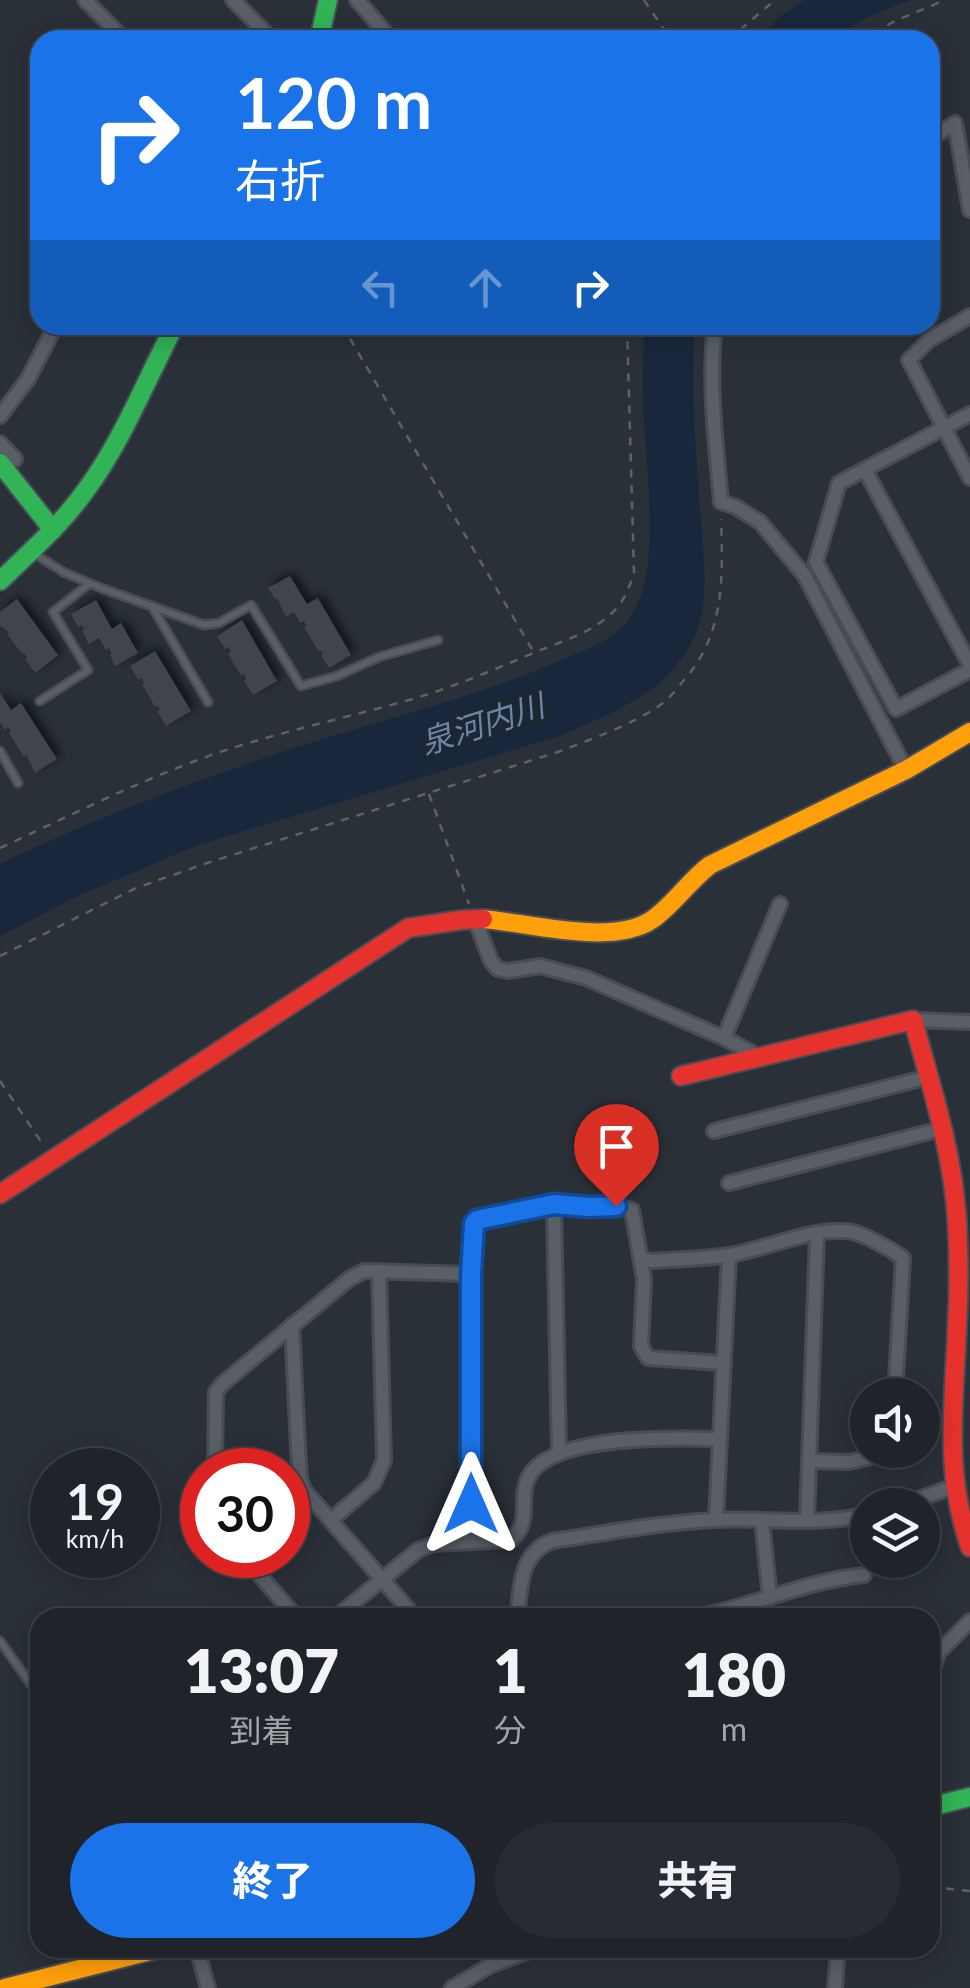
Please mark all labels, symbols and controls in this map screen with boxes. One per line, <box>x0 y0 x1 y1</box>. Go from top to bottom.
text: 120 m <box>235 60 432 144</box>
icon: right <box>70 70 200 200</box>
text: 右折 <box>235 153 325 207</box>
icon: left <box>353 260 408 315</box>
icon: ahead <box>458 260 513 315</box>
icon: right <box>563 260 618 315</box>
water label: 泉河内川 <box>415 684 552 761</box>
pin <box>574 1104 659 1207</box>
icon: arrive <box>589 1119 644 1174</box>
map controls <box>850 1378 940 1578</box>
button: sound <box>850 1378 940 1468</box>
speed limit sign: 30 <box>180 1448 310 1578</box>
position arrow <box>419 1452 523 1556</box>
text: 19 <box>66 1471 124 1531</box>
button: layers <box>850 1488 940 1578</box>
text: km/h <box>66 1523 124 1553</box>
text: 13:07 <box>184 1634 339 1706</box>
text: 1 <box>493 1634 528 1706</box>
text: 180 <box>682 1638 786 1710</box>
text: m <box>721 1709 747 1748</box>
text: 到着 <box>229 1710 293 1749</box>
text: 分 <box>494 1710 526 1749</box>
button: 終了 <box>70 1823 475 1938</box>
button: 共有 <box>495 1823 900 1938</box>

